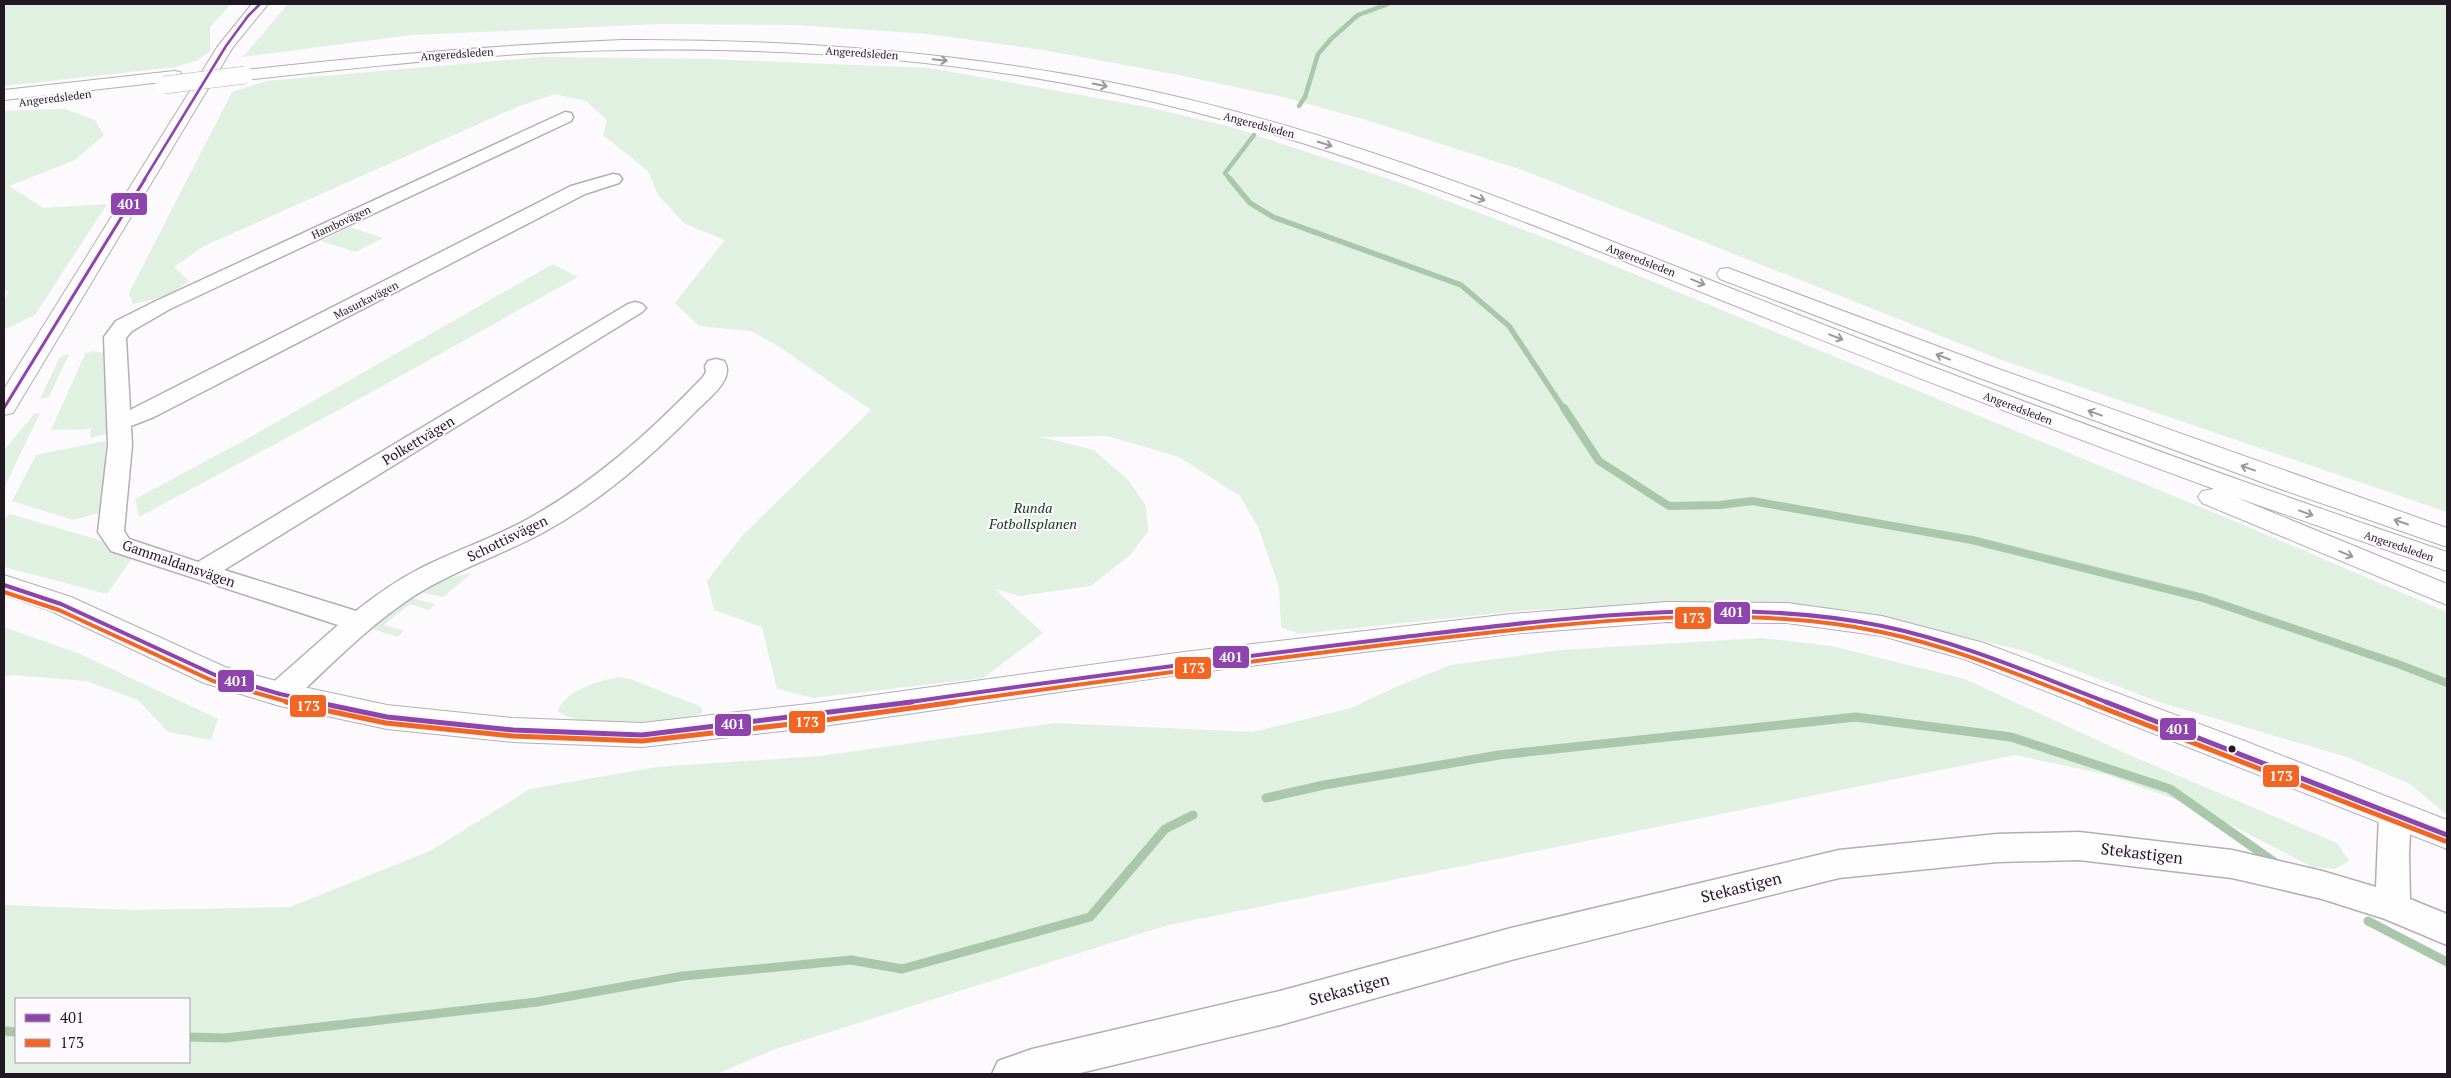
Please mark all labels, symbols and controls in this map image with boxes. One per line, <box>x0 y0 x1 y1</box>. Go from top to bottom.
street label: Angeredsleden <box>825 43 899 63</box>
street label: Angeredsleden <box>420 44 494 64</box>
one-way arrow <box>931 55 947 65</box>
one-way arrow <box>1092 81 1108 91</box>
street label: Angeredsleden <box>18 87 93 109</box>
street label: Angeredsleden <box>1222 109 1297 141</box>
one-way arrow <box>1316 140 1332 150</box>
line badge: 401 <box>110 192 148 216</box>
text: 401 <box>117 194 141 213</box>
one-way arrow <box>1470 194 1485 203</box>
street label: Hambovägen <box>309 202 373 242</box>
street label: Angeredsleden <box>1604 240 1678 280</box>
street label: Masurkavägen <box>331 278 401 322</box>
one-way arrow <box>1689 278 1705 287</box>
one-way arrow <box>1828 333 1843 342</box>
one-way arrow <box>1935 351 1950 360</box>
street label: Angeredsleden <box>1981 388 2055 428</box>
one-way arrow <box>2088 408 2103 417</box>
street label: Polkettvägen <box>378 411 458 469</box>
one-way arrow <box>2241 463 2256 472</box>
park label: Runda Fotbollsplanen <box>988 498 1077 533</box>
one-way arrow <box>2297 509 2313 518</box>
street label: Schottisvägen <box>464 510 551 566</box>
one-way arrow <box>2394 517 2409 526</box>
street label: Angeredsleden <box>2362 527 2436 565</box>
street label: Gammaldansvägen <box>120 535 239 591</box>
one-way arrow <box>2338 550 2353 559</box>
line badge: 401 <box>1713 601 1751 625</box>
text: 401 <box>1720 602 1744 621</box>
line badge: 173 <box>1674 606 1712 630</box>
text: 173 <box>1681 608 1705 627</box>
line badge: 401 <box>1212 645 1250 669</box>
text: 401 <box>1219 647 1243 666</box>
line badge: 173 <box>1174 656 1212 680</box>
text: 173 <box>1181 658 1205 677</box>
line badge: 401 <box>217 669 255 693</box>
text: 401 <box>224 671 248 690</box>
line badge: 173 <box>289 694 327 718</box>
text: 173 <box>296 696 320 715</box>
line badge: 173 <box>788 710 826 734</box>
text: 173 <box>795 712 819 731</box>
line badge: 401 <box>714 713 752 737</box>
text: 401 <box>721 714 745 733</box>
line badge: 401 <box>2159 717 2197 741</box>
text: 401 <box>2166 719 2190 738</box>
unlabelled marker <box>2227 744 2237 754</box>
line badge: 173 <box>2262 764 2300 788</box>
text: 173 <box>2269 766 2293 785</box>
street label: Stekastigen <box>2100 837 2185 869</box>
street label: Stekastigen <box>1698 866 1784 908</box>
street label: Stekastigen <box>1306 968 1392 1010</box>
legend <box>15 998 190 1063</box>
text: 401 <box>60 1007 84 1027</box>
text: 173 <box>60 1032 84 1052</box>

